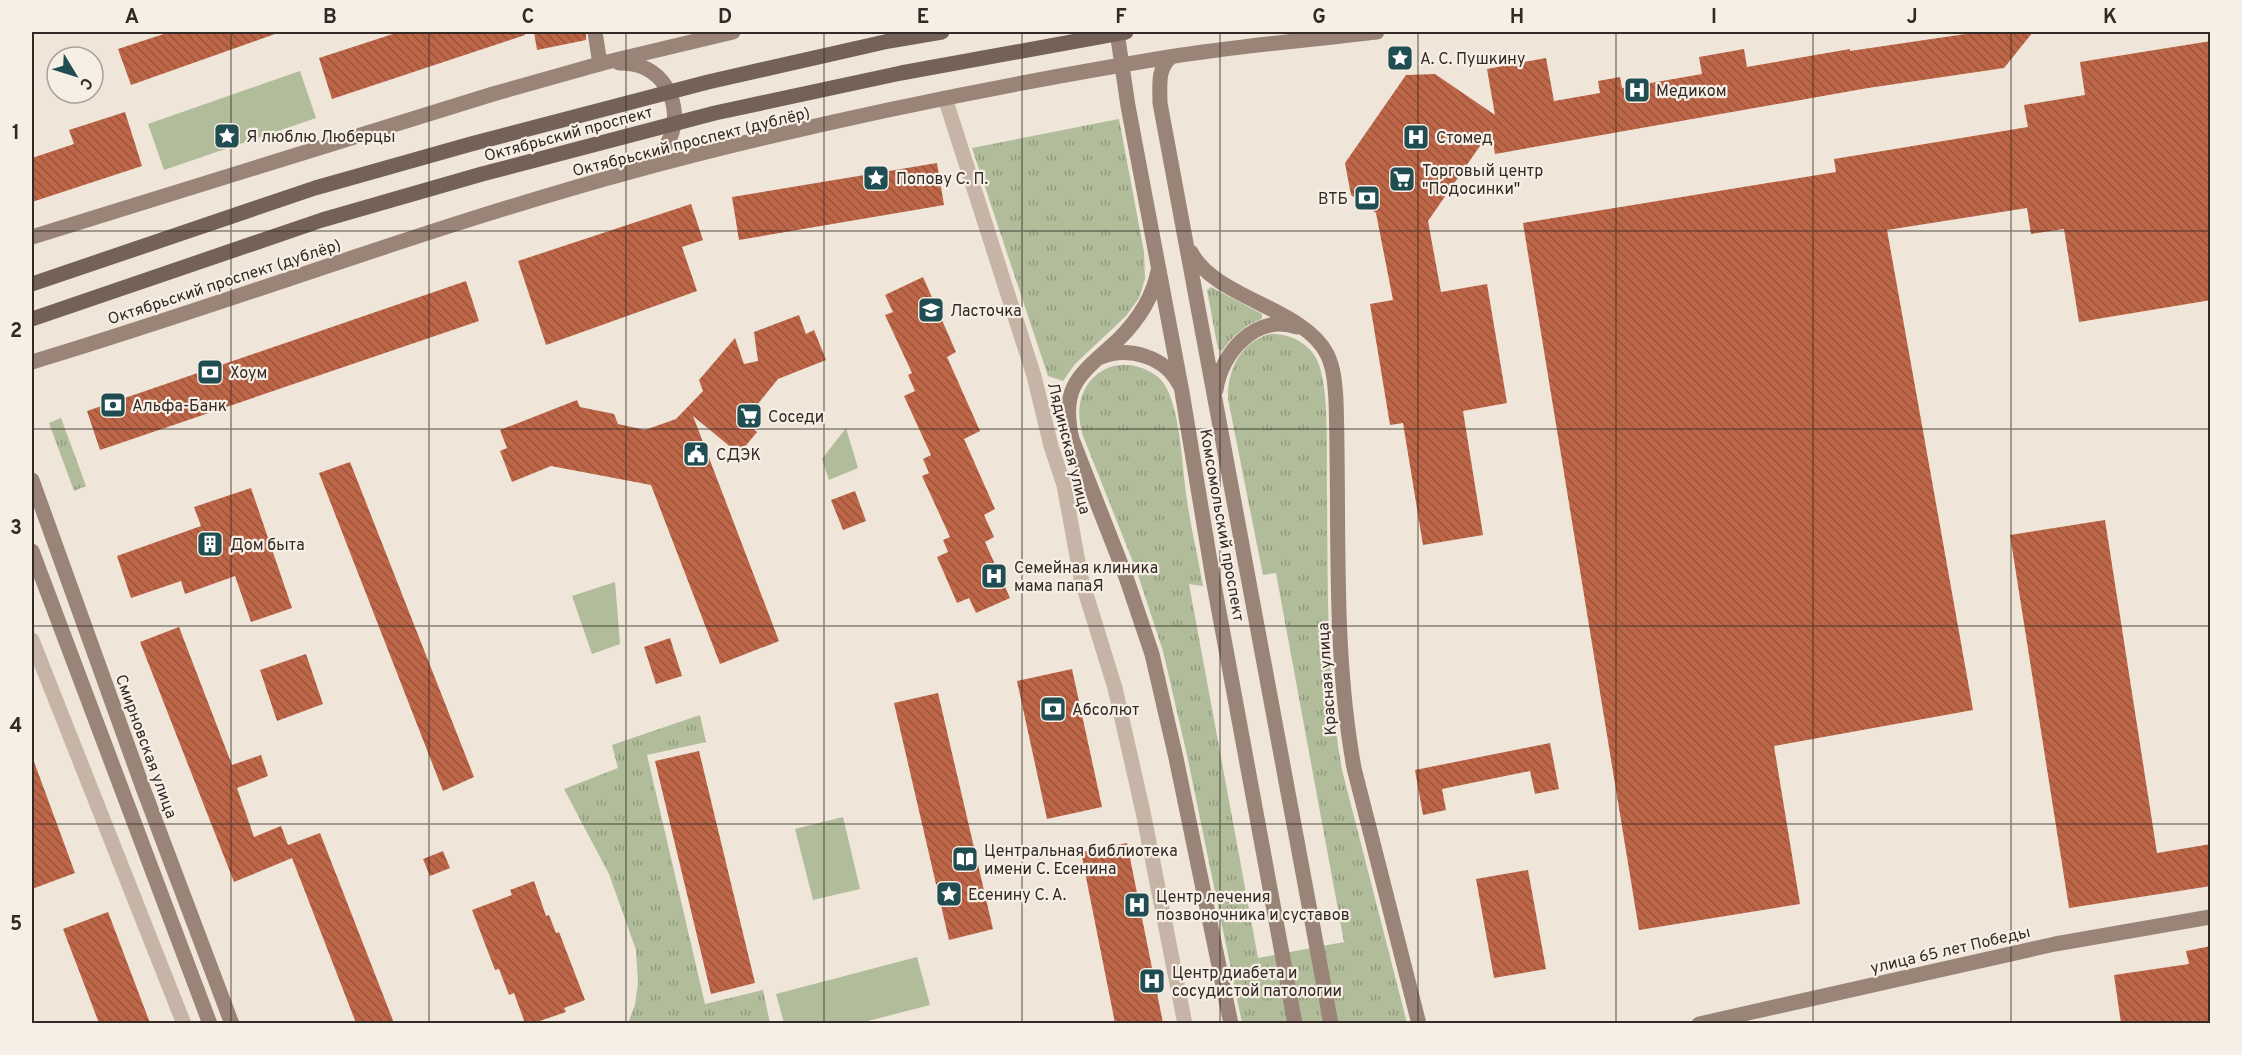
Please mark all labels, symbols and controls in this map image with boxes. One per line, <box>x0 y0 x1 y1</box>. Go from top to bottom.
text: A <box>125 5 139 31</box>
text: B <box>323 5 337 31</box>
text: C <box>522 5 534 31</box>
text: D <box>718 5 732 31</box>
text: E <box>917 5 929 31</box>
text: F <box>1115 5 1127 31</box>
text: G <box>1312 5 1326 31</box>
text: H <box>1510 5 1524 31</box>
text: I <box>1711 5 1717 31</box>
text: J <box>1906 5 1918 31</box>
text: K <box>2103 5 2117 31</box>
place icon: А. С. Пушкину <box>1385 43 1415 73</box>
north arrow <box>45 45 105 105</box>
place label: А. С. Пушкину <box>1420 50 1525 70</box>
text: С <box>74 73 96 93</box>
hospital icon: Медиком <box>1622 75 1652 105</box>
place label: Медиком <box>1656 82 1727 102</box>
street label: Октябрьский проспект <box>482 103 655 167</box>
street label: Октябрьский проспект (дублёр) <box>571 104 812 182</box>
text: 1 <box>12 121 20 147</box>
place icon: Я люблю Люберцы <box>212 121 242 151</box>
hospital icon: Стомед <box>1401 122 1431 152</box>
place label: Я люблю Люберцы <box>246 128 396 148</box>
place label: Стомед <box>1436 129 1493 149</box>
place label: Торговый центр "Подосинки" <box>1422 162 1543 200</box>
place icon: Попову С. П. <box>861 163 891 193</box>
supermarket icon: Торговый центр "Подосинки" <box>1387 164 1417 194</box>
place label: Попову С. П. <box>896 170 988 190</box>
bank icon: ВТБ <box>1352 183 1382 213</box>
place label: ВТБ <box>1318 190 1348 210</box>
street label: Октябрьский проспект (дублёр) <box>105 236 344 330</box>
school or university icon: Ласточка <box>916 295 946 325</box>
place label: Ласточка <box>950 302 1022 322</box>
text: 2 <box>10 319 22 345</box>
bank icon: Хоум <box>195 357 225 387</box>
place label: Хоум <box>230 364 267 384</box>
street label: Лядинская улица <box>1042 380 1094 517</box>
bank icon: Альфа-Банк <box>98 390 128 420</box>
place label: Альфа-Банк <box>132 397 227 417</box>
supermarket icon: Соседи <box>734 401 764 431</box>
place label: Соседи <box>768 408 824 428</box>
street label: Комсомольский проспект <box>1194 427 1248 623</box>
public building icon: СДЭК <box>681 439 711 469</box>
place label: СДЭК <box>716 446 761 466</box>
text: 3 <box>10 516 22 542</box>
building icon: Дом быта <box>195 529 225 559</box>
place label: Дом быта <box>230 536 305 556</box>
place label: Семейная клиника мама папаЯ <box>1014 559 1158 597</box>
hospital icon: Семейная клиника мама папаЯ <box>979 561 1009 591</box>
street label: Красная улица <box>1314 622 1342 736</box>
street label: Смирновская улица <box>110 672 180 821</box>
bank icon: Абсолют <box>1038 694 1068 724</box>
place label: Абсолют <box>1072 701 1139 721</box>
text: 4 <box>10 714 22 740</box>
place label: Центральная библиотека имени С. Есенина <box>984 842 1178 880</box>
library icon: Центральная библиотека имени С. Есенина <box>950 844 980 874</box>
place icon: Есенину С. А. <box>934 879 964 909</box>
place label: Есенину С. А. <box>968 886 1066 906</box>
place label: Центр лечения позвоночника и суставов <box>1156 888 1350 926</box>
hospital icon: Центр лечения позвоночника и суставов <box>1122 890 1152 920</box>
text: 5 <box>10 912 22 938</box>
street label: улица 65 лет Победы <box>1868 923 2032 979</box>
place label: Центр диабета и сосудистой патологии <box>1172 964 1342 1002</box>
hospital icon: Центр диабета и сосудистой патологии <box>1137 966 1167 996</box>

